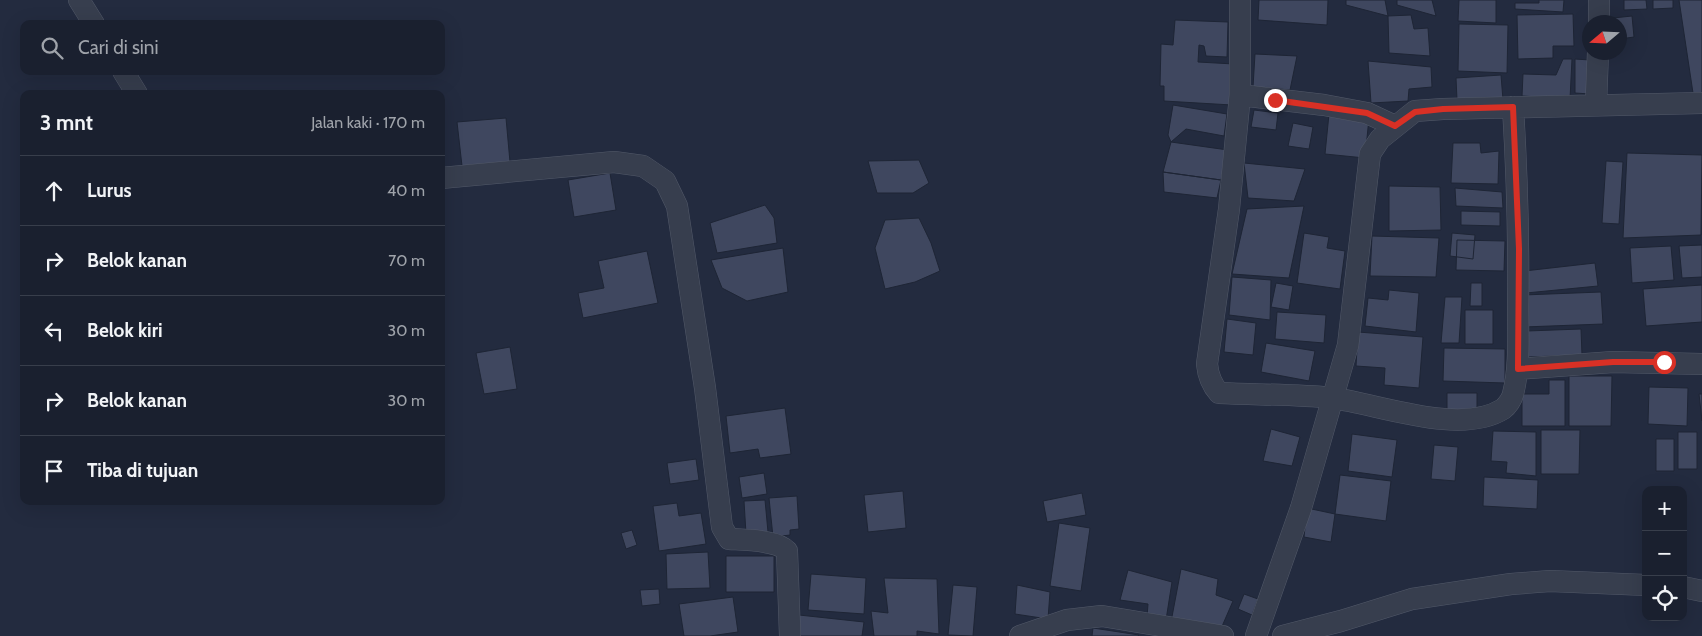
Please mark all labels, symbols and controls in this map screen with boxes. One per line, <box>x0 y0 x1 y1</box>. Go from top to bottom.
north arrow <box>1582 15 1627 60</box>
search box <box>20 20 445 75</box>
icon: search <box>38 34 66 62</box>
text: Cari di sini <box>78 36 159 59</box>
route end <box>1264 89 1287 112</box>
text: 3 mnt <box>40 110 93 135</box>
text: Jalan kaki · 170 m <box>311 113 425 132</box>
icon: ahead <box>40 177 68 205</box>
text: Lurus <box>87 179 132 202</box>
text: 40 m <box>387 181 425 200</box>
icon: right <box>40 247 68 275</box>
text: Belok kanan <box>87 249 187 272</box>
text: 70 m <box>388 251 425 270</box>
icon: left <box>40 317 68 345</box>
text: Belok kiri <box>87 319 163 342</box>
text: 30 m <box>388 321 425 340</box>
route start <box>1653 351 1676 374</box>
icon: right <box>40 387 68 415</box>
text: Belok kanan <box>87 389 187 412</box>
text: 30 m <box>388 391 425 410</box>
icon: arrive <box>40 457 68 485</box>
text: Tiba di tujuan <box>87 459 198 482</box>
map controls <box>1642 486 1687 621</box>
button: + <box>1642 486 1687 531</box>
button: − <box>1642 531 1687 576</box>
button: locate <box>1642 576 1687 621</box>

